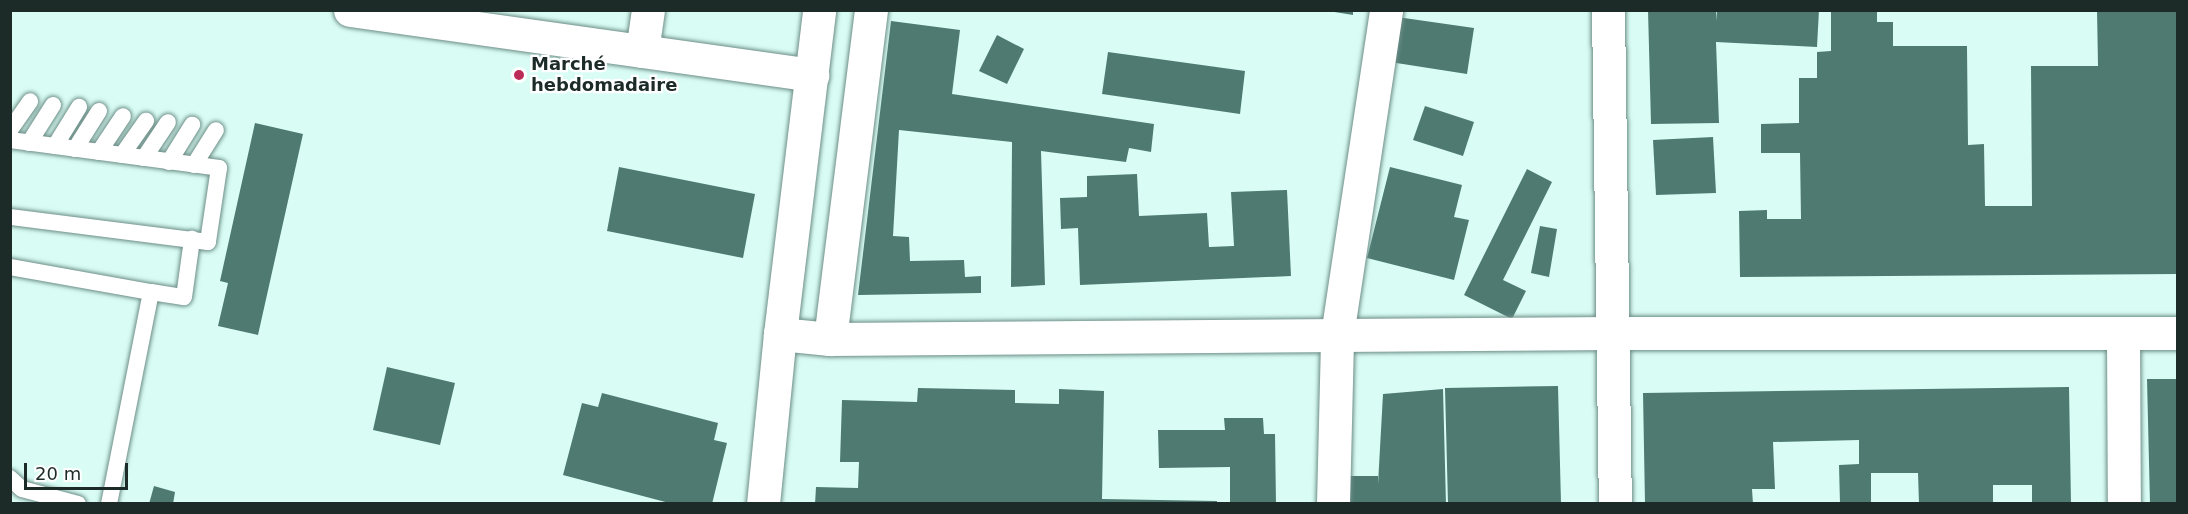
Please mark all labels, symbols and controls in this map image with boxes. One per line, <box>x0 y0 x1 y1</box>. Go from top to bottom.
place label: Marché hebdomadaire <box>531 54 677 97</box>
marker: Marché hebdomadaire <box>512 68 526 82</box>
scale bar <box>27 451 130 489</box>
text: 20 m <box>35 463 81 484</box>

